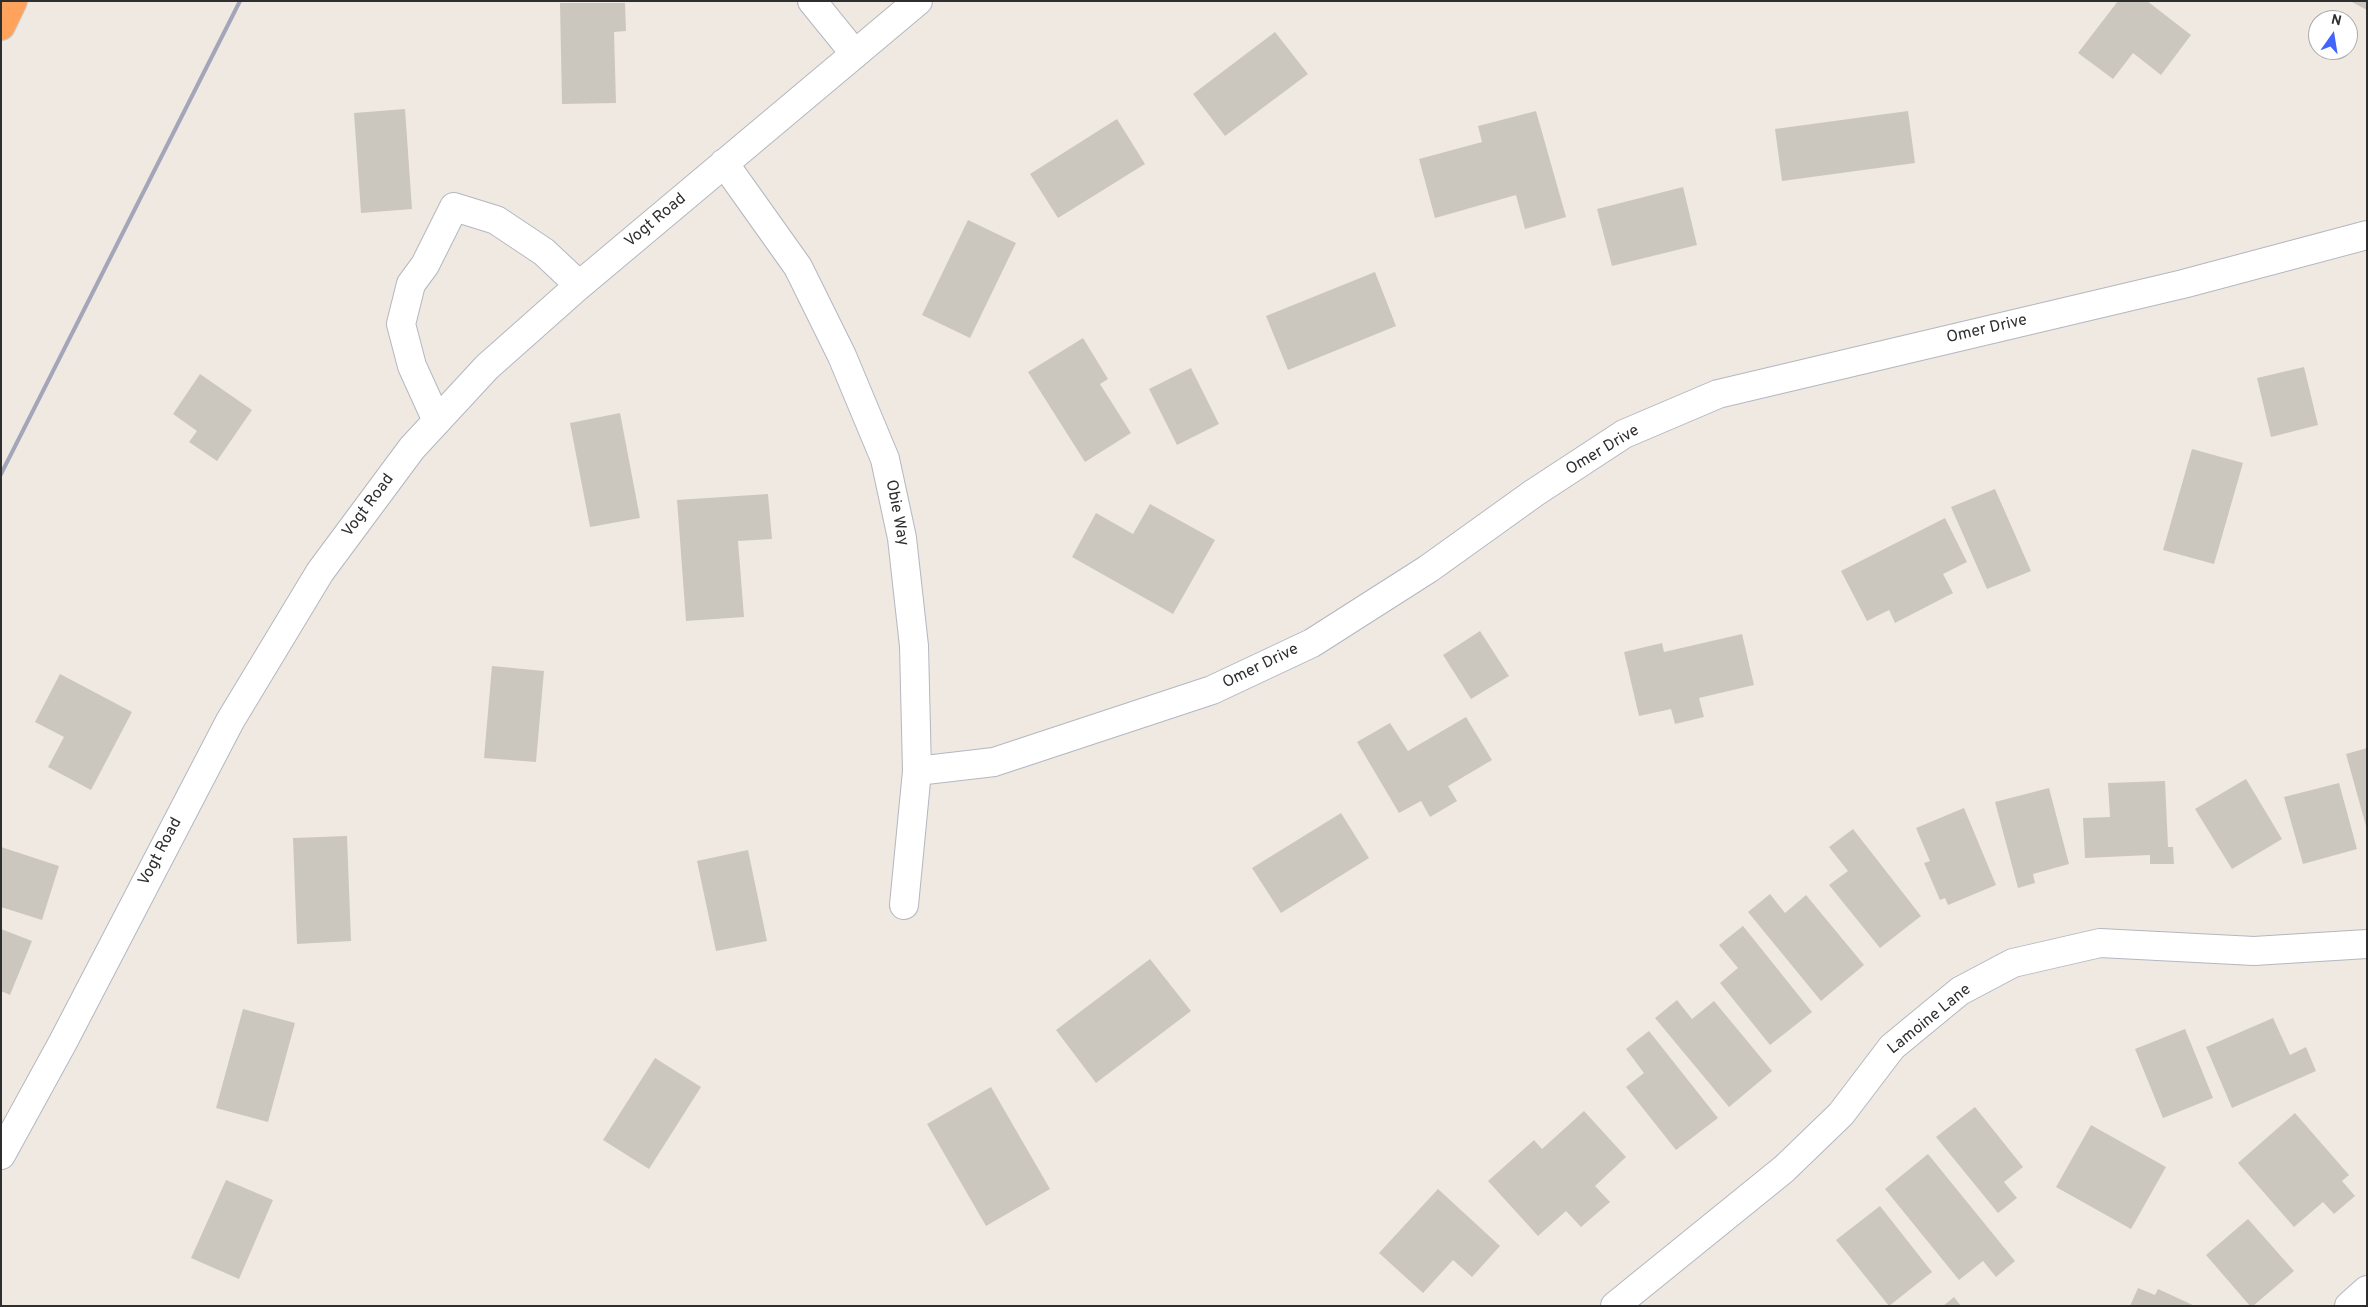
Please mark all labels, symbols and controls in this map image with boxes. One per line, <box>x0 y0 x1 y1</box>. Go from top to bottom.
north arrow <box>2308 10 2358 60</box>
text: N <box>2329 11 2343 30</box>
street label: Vogt Road <box>622 190 690 252</box>
street label: Omer Drive <box>1945 311 2029 349</box>
street label: Omer Drive <box>1563 422 1643 480</box>
street label: Vogt Road <box>339 471 399 541</box>
street label: Obie Way <box>880 478 912 548</box>
street label: Omer Drive <box>1220 640 1302 694</box>
street label: Vogt Road <box>135 815 187 889</box>
street label: Lamoine Lane <box>1885 981 1975 1059</box>

